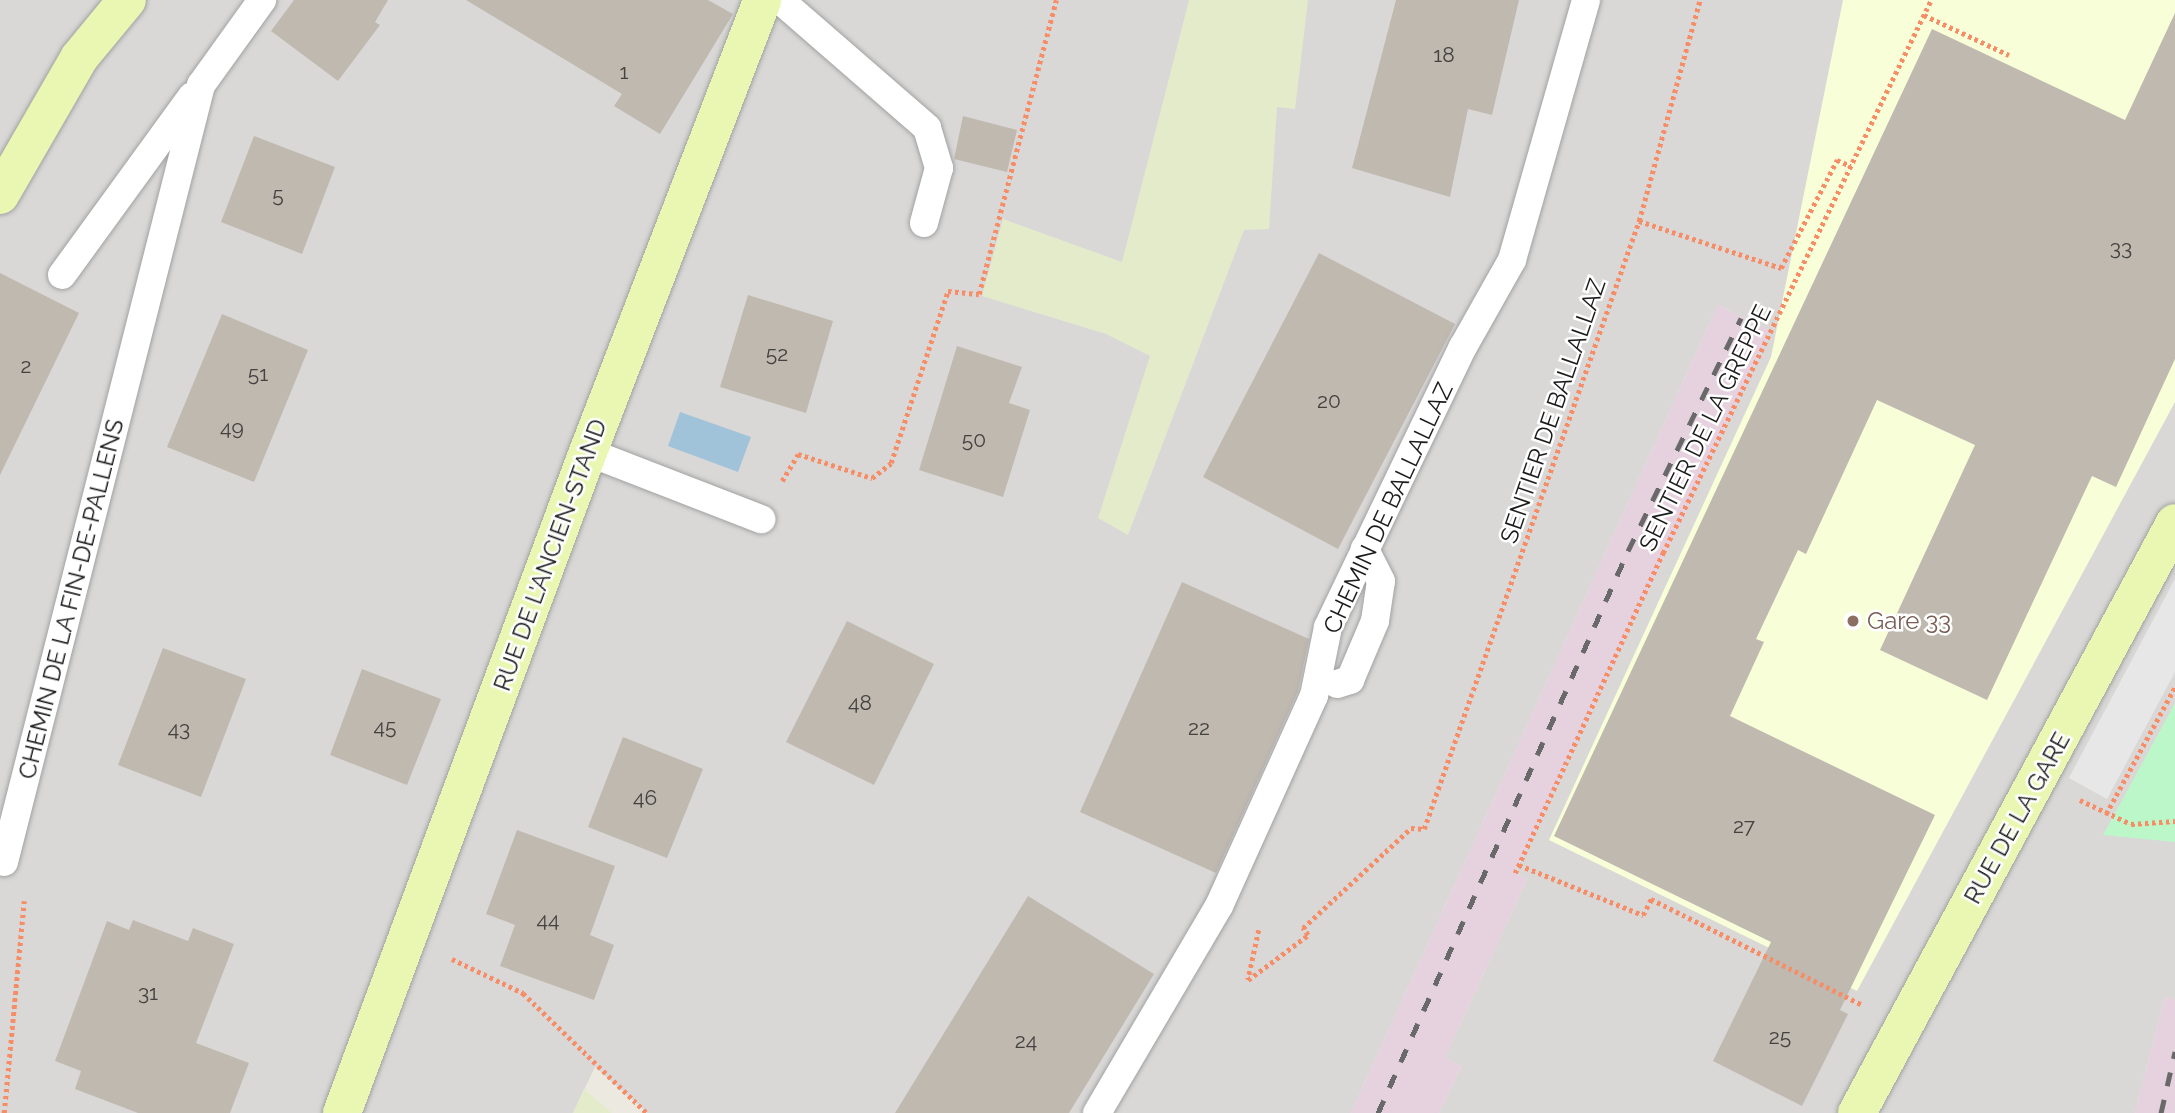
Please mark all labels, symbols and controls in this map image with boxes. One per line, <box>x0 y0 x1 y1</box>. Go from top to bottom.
house number: 18 <box>1433 42 1455 68</box>
house number: 1 <box>620 59 628 85</box>
house number: 5 <box>272 182 284 208</box>
house number: 33 <box>2110 235 2132 261</box>
street label: SENTIER DE BALLALLAZ <box>1494 275 1612 547</box>
street label: SENTIER DE LA GREPPE <box>1633 300 1777 556</box>
house number: 52 <box>766 341 788 367</box>
house number: 2 <box>21 353 31 379</box>
house number: 51 <box>248 361 268 387</box>
street label: CHEMIN DE BALLALLAZ <box>1317 378 1459 638</box>
house number: 20 <box>1317 388 1341 414</box>
house number: 49 <box>220 415 244 441</box>
street label: RUE DE L'ANCIEN-STAND <box>487 415 613 695</box>
street label: CHEMIN DE LA FIN-DE-PALLENS <box>12 416 130 782</box>
house number: 50 <box>962 427 986 453</box>
place label: Gare 33 <box>1867 607 1951 635</box>
marker: Gare 33 <box>1845 613 1861 629</box>
house number: 48 <box>848 690 872 716</box>
house number: 45 <box>374 714 396 740</box>
house number: 22 <box>1188 715 1210 741</box>
house number: 43 <box>168 716 190 742</box>
street label: RUE DE LA GARE <box>1958 727 2076 909</box>
house number: 46 <box>633 785 657 811</box>
house number: 27 <box>1733 813 1755 839</box>
house number: 44 <box>537 907 559 933</box>
house number: 31 <box>138 980 158 1006</box>
house number: 25 <box>1769 1024 1791 1050</box>
house number: 24 <box>1015 1028 1037 1054</box>

